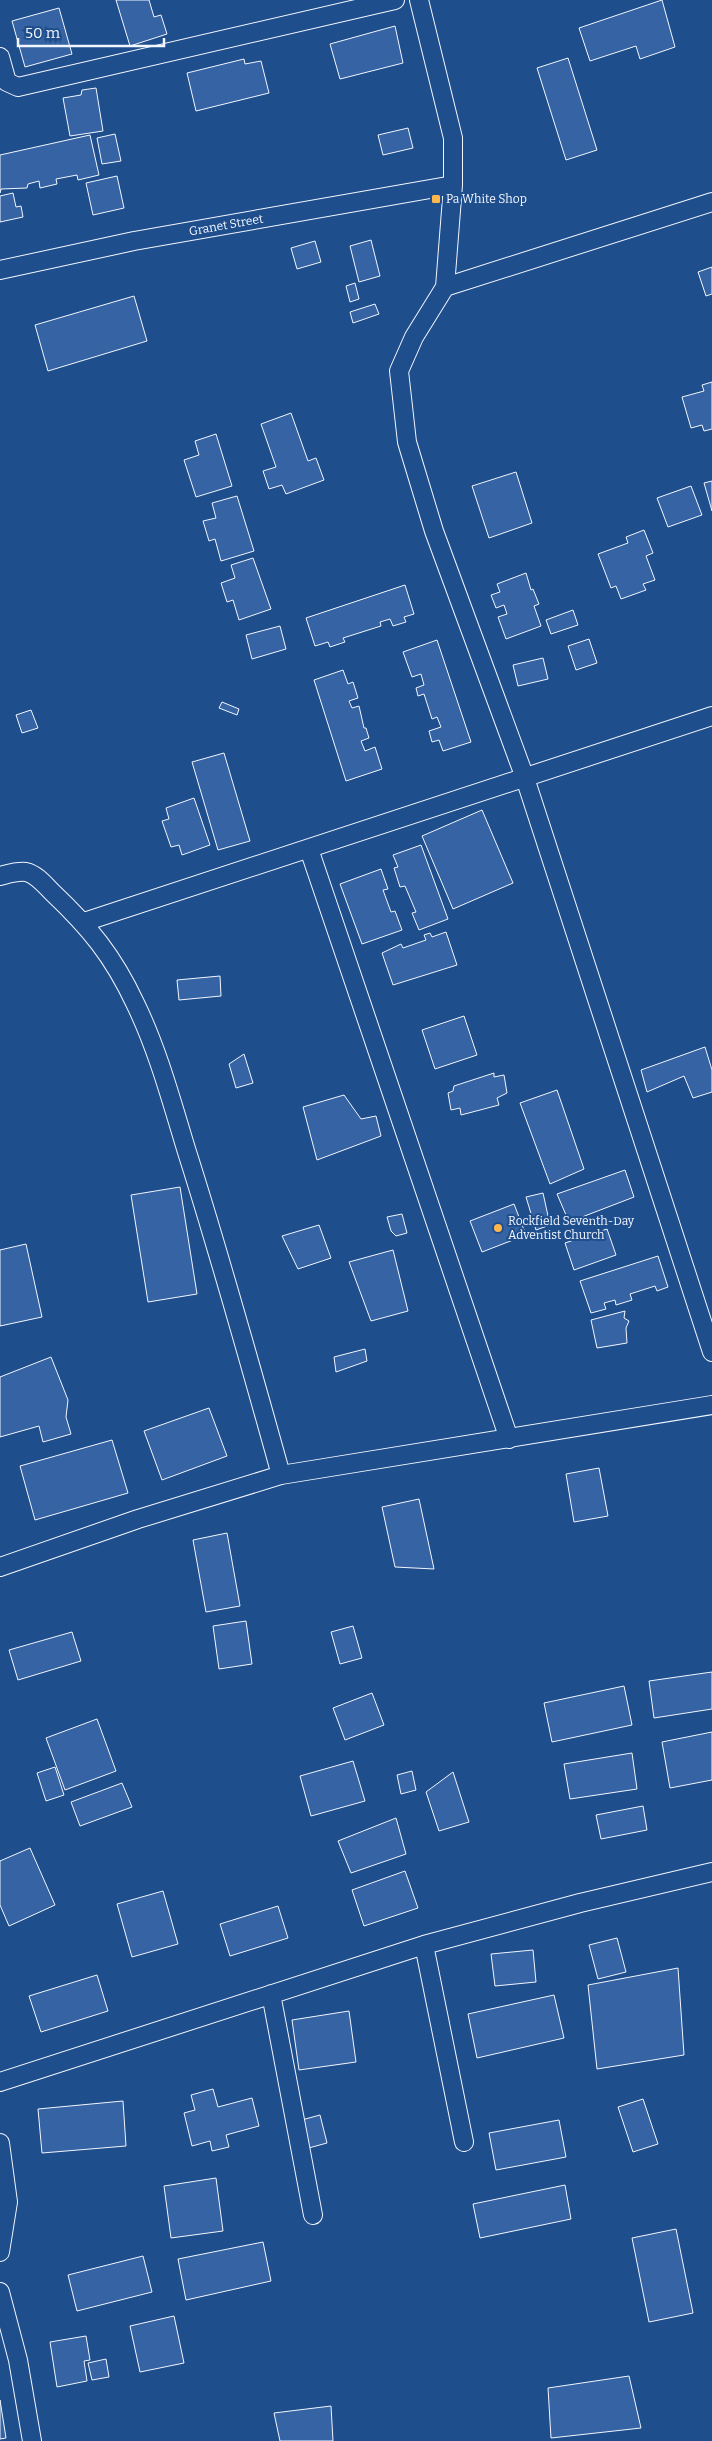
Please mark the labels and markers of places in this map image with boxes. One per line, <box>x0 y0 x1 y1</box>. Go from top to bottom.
place label: Pa White Shop <box>446 192 527 206</box>
marker: Pa White Shop <box>430 193 442 205</box>
place label: Rockfield Seventh-Day Adventist Church <box>508 1214 635 1242</box>
marker: Rockfield Seventh-Day Adventist Church <box>492 1222 504 1234</box>

